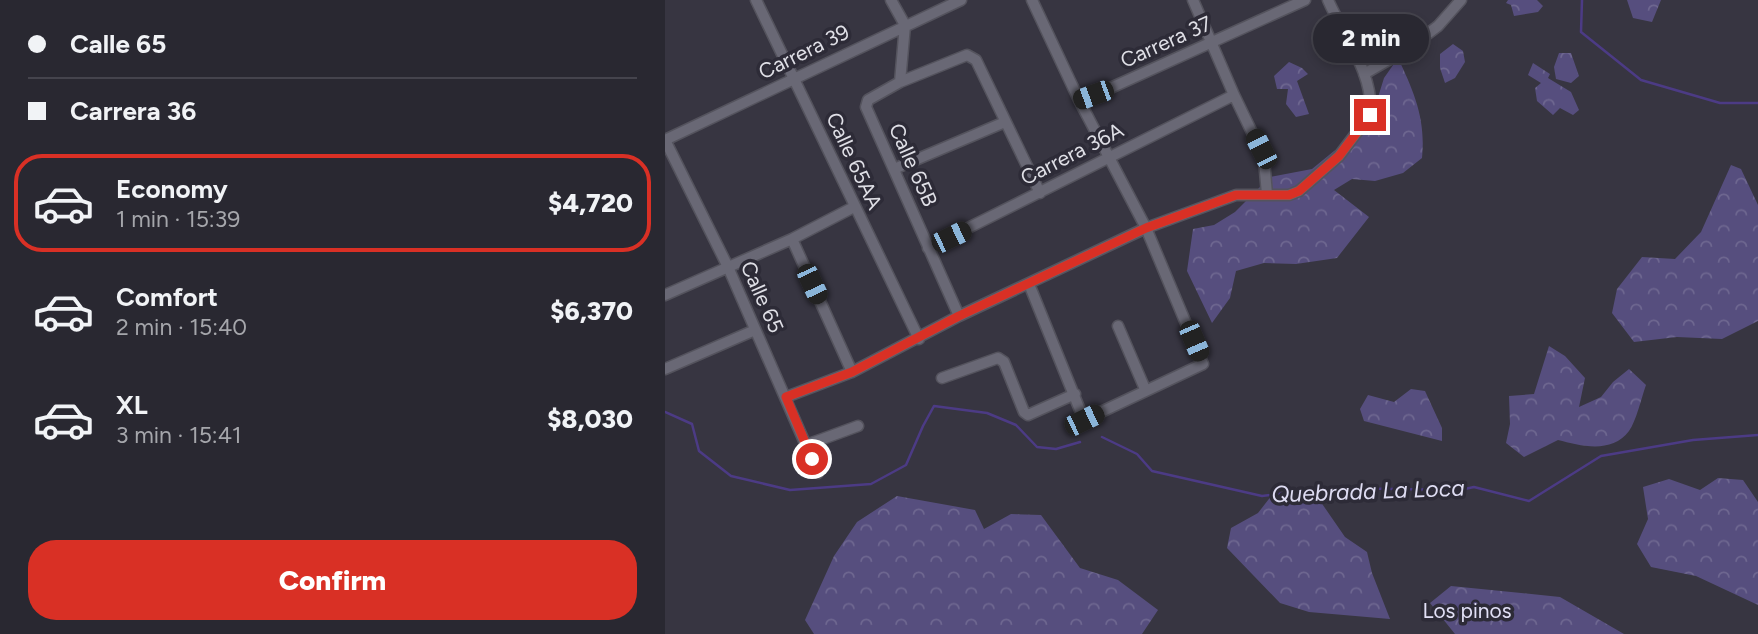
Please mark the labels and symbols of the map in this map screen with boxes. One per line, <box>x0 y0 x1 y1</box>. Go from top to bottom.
street label: Carrera 37 <box>1116 10 1215 73</box>
callout: 2 min <box>1312 13 1428 62</box>
street label: Carrera 39 <box>754 19 853 84</box>
car <box>1070 78 1117 112</box>
route end <box>1354 99 1386 131</box>
street label: Calle 65AA <box>821 108 888 213</box>
street label: Carrera 36A <box>1016 117 1127 190</box>
street label: Calle 65B <box>884 119 943 210</box>
car <box>1243 126 1280 172</box>
car <box>928 218 975 256</box>
street label: Calle 65 <box>736 257 789 336</box>
car <box>794 261 831 307</box>
car <box>1177 318 1212 364</box>
car <box>1061 401 1108 439</box>
route start <box>796 443 828 475</box>
water label: Quebrada La Loca <box>1271 474 1465 508</box>
park label: Los pinos <box>1422 598 1512 623</box>

